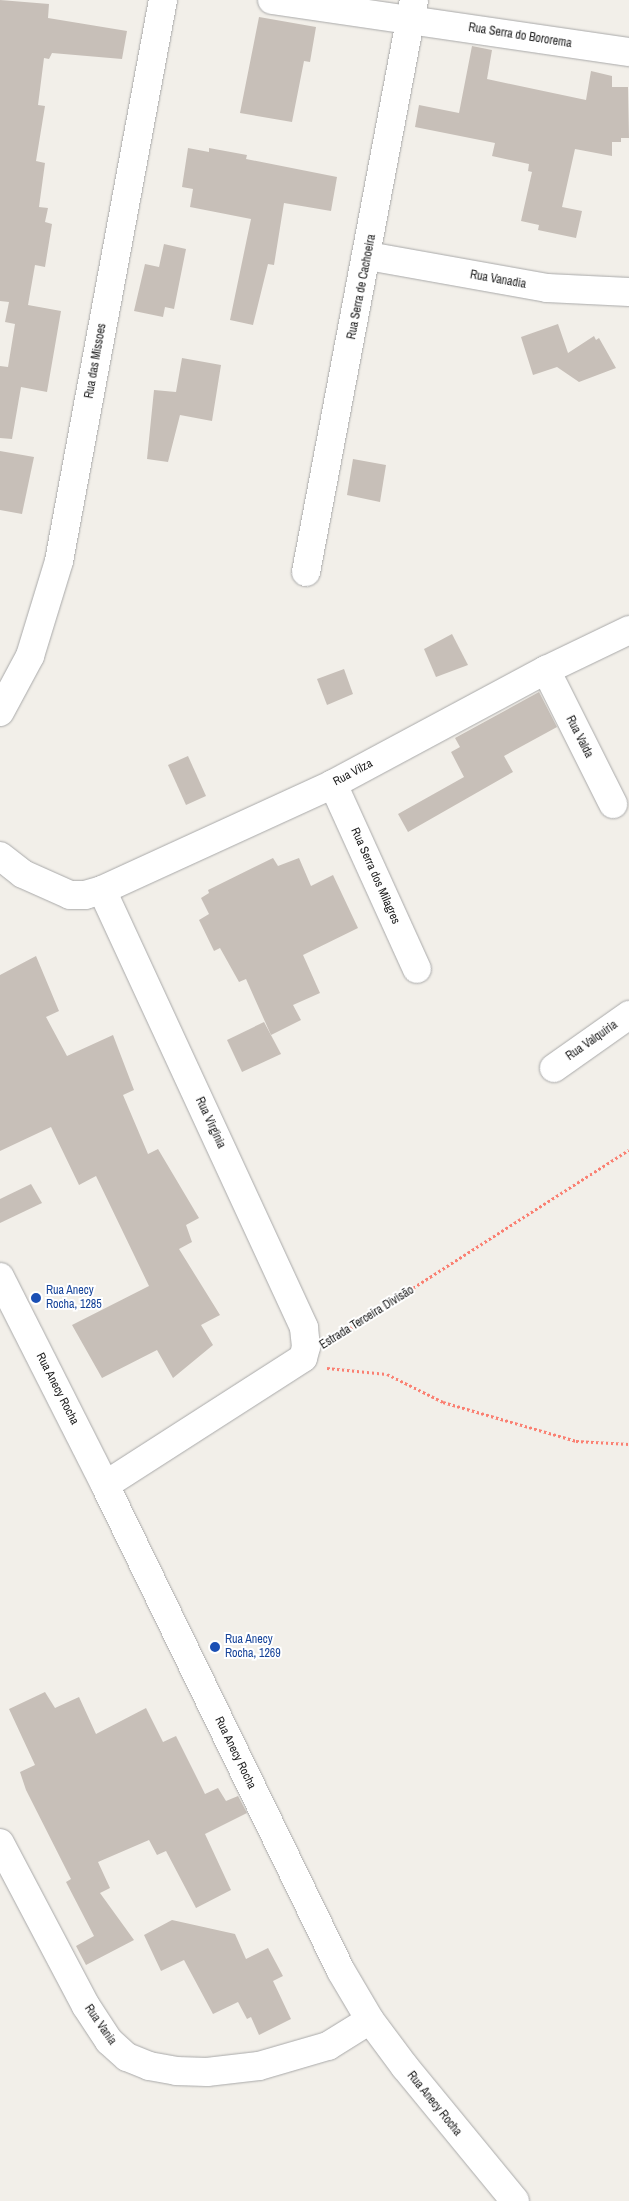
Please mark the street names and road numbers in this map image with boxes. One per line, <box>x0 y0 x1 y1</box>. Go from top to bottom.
street label: Rua Serra do Bororema <box>467 21 573 51</box>
street label: Rua Serra de Cachoeira <box>345 233 379 341</box>
street label: Rua Vanadia <box>469 268 527 292</box>
street label: Rua das Missoes <box>82 322 110 400</box>
street label: Rua Valda <box>562 714 596 760</box>
street label: Rua Vilza <box>331 757 375 789</box>
street label: Rua Serra dos Milagres <box>347 826 403 926</box>
street label: Rua Valquíria <box>564 1018 620 1064</box>
street label: Rua Virginia <box>192 1095 228 1151</box>
street label: Estrada Terceira Divisão <box>317 1283 417 1353</box>
street label: Rua Anecy Rocha <box>33 1350 81 1428</box>
street label: Rua Anecy Rocha <box>211 1714 259 1792</box>
street label: Rua Vania <box>81 2002 119 2048</box>
street label: Rua Anecy Rocha <box>403 2069 465 2139</box>

